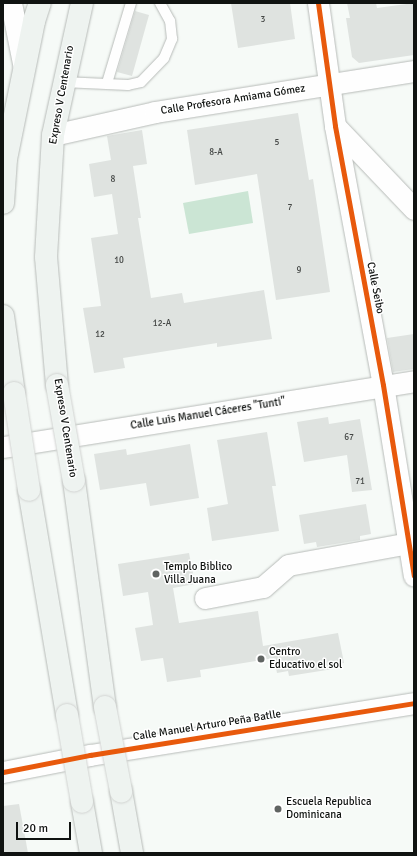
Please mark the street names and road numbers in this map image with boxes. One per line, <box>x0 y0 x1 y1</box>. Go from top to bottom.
street label: Expreso V Centenario <box>47 45 77 145</box>
street label: Calle Profesora Amiama Gómez <box>160 82 306 118</box>
street label: Calle Seibo <box>364 261 386 315</box>
street label: Expreso V Centenario <box>51 378 79 478</box>
street label: Calle Luis Manuel Cáceres "Tunti" <box>130 395 286 433</box>
street label: Calle Manuel Arturo Peña Batlle <box>132 708 282 744</box>

